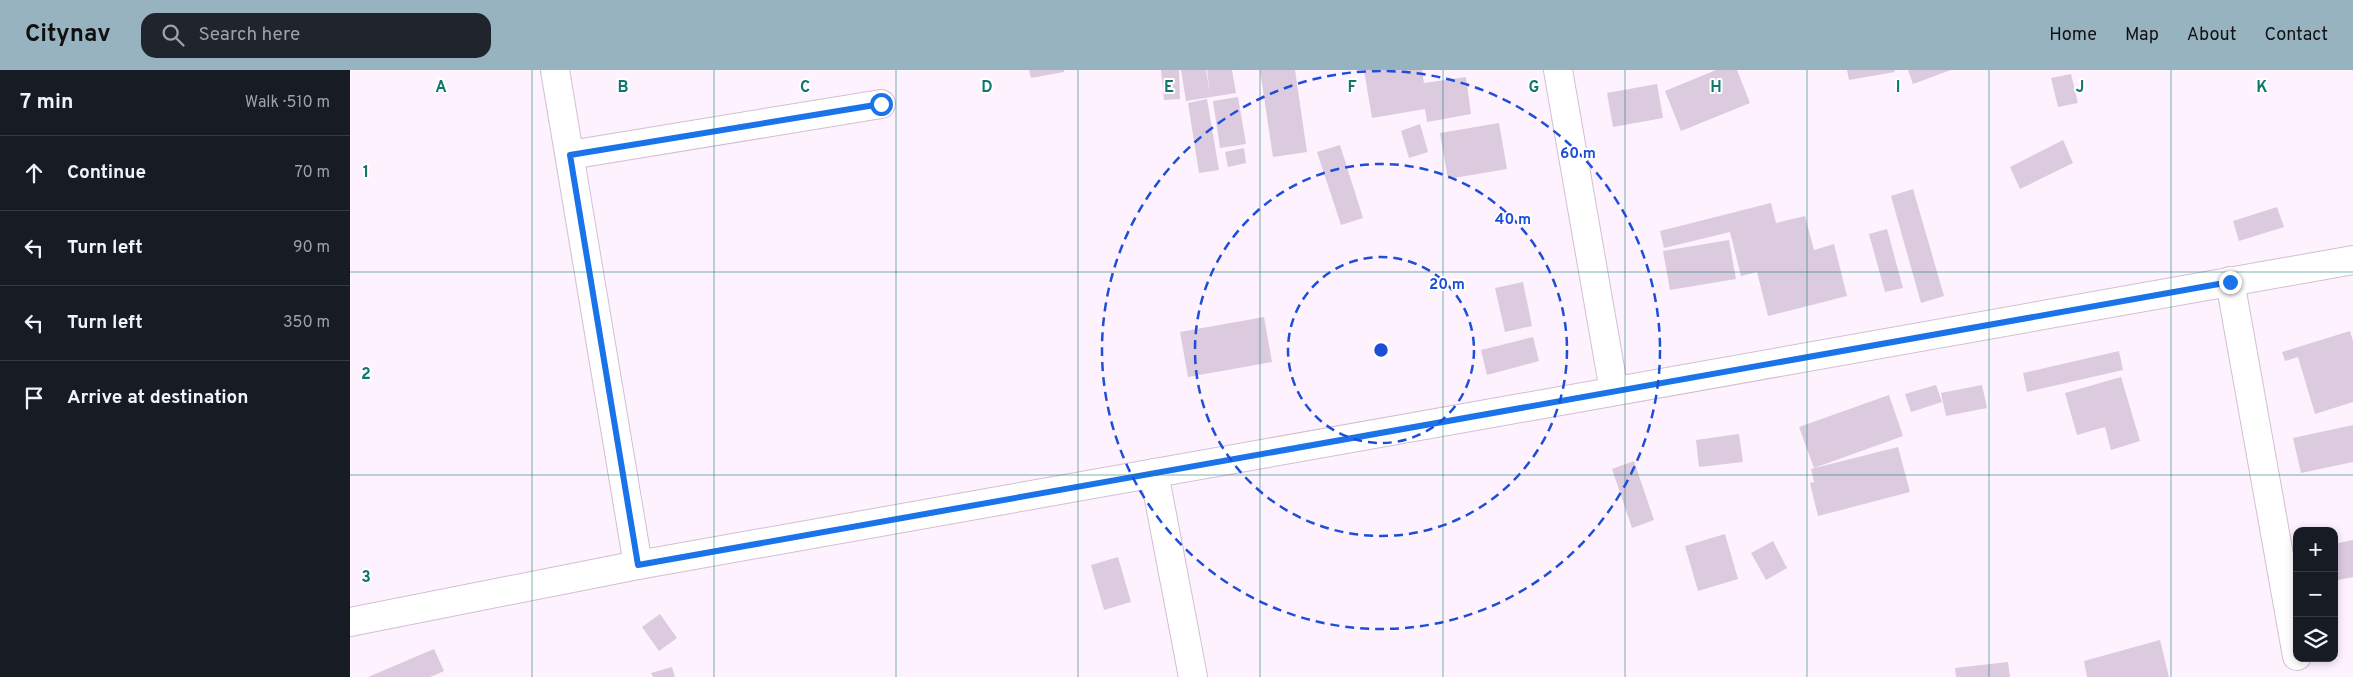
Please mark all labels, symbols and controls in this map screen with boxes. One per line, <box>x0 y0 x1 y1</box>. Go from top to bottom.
search box <box>141 13 491 58</box>
text: Citynav <box>25 20 111 50</box>
icon: search <box>159 21 187 49</box>
text: Search here <box>199 23 300 47</box>
text: Home <box>2049 24 2097 47</box>
text: Map <box>2125 24 2159 47</box>
text: About <box>2187 24 2236 47</box>
text: Contact <box>2264 24 2328 47</box>
text: A <box>435 78 447 98</box>
text: B <box>617 78 629 98</box>
text: C <box>800 78 810 98</box>
text: D <box>981 78 993 98</box>
text: E <box>1164 78 1174 98</box>
text: F <box>1347 78 1357 98</box>
text: G <box>1529 78 1539 98</box>
text: H <box>1710 78 1722 98</box>
text: I <box>1896 78 1900 98</box>
text: J <box>2076 78 2084 98</box>
text: K <box>2256 78 2268 98</box>
text: 7 min <box>20 89 73 116</box>
text: Walk · 510 m <box>245 93 330 113</box>
route start <box>870 93 893 116</box>
text: 60 m <box>1560 145 1596 164</box>
icon: ahead <box>20 159 48 187</box>
text: Continue <box>67 161 146 185</box>
text: 70 m <box>295 163 330 183</box>
text: 1 <box>363 163 369 183</box>
text: 40 m <box>1495 211 1531 230</box>
icon: left <box>20 234 48 262</box>
text: Turn left <box>67 236 143 260</box>
text: 90 m <box>293 238 330 258</box>
route end <box>2219 271 2242 294</box>
text: 20 m <box>1429 276 1465 295</box>
icon: left <box>20 309 48 337</box>
text: Turn left <box>67 311 143 335</box>
text: 350 m <box>283 313 330 333</box>
centre of rings <box>1372 341 1390 359</box>
text: 2 <box>361 365 371 385</box>
icon: arrive <box>20 384 48 412</box>
text: Arrive at destination <box>67 386 248 410</box>
map controls <box>2293 527 2338 662</box>
button: + <box>2293 527 2338 572</box>
text: 3 <box>361 568 371 588</box>
button: − <box>2293 572 2338 617</box>
button: layers <box>2293 617 2338 662</box>

